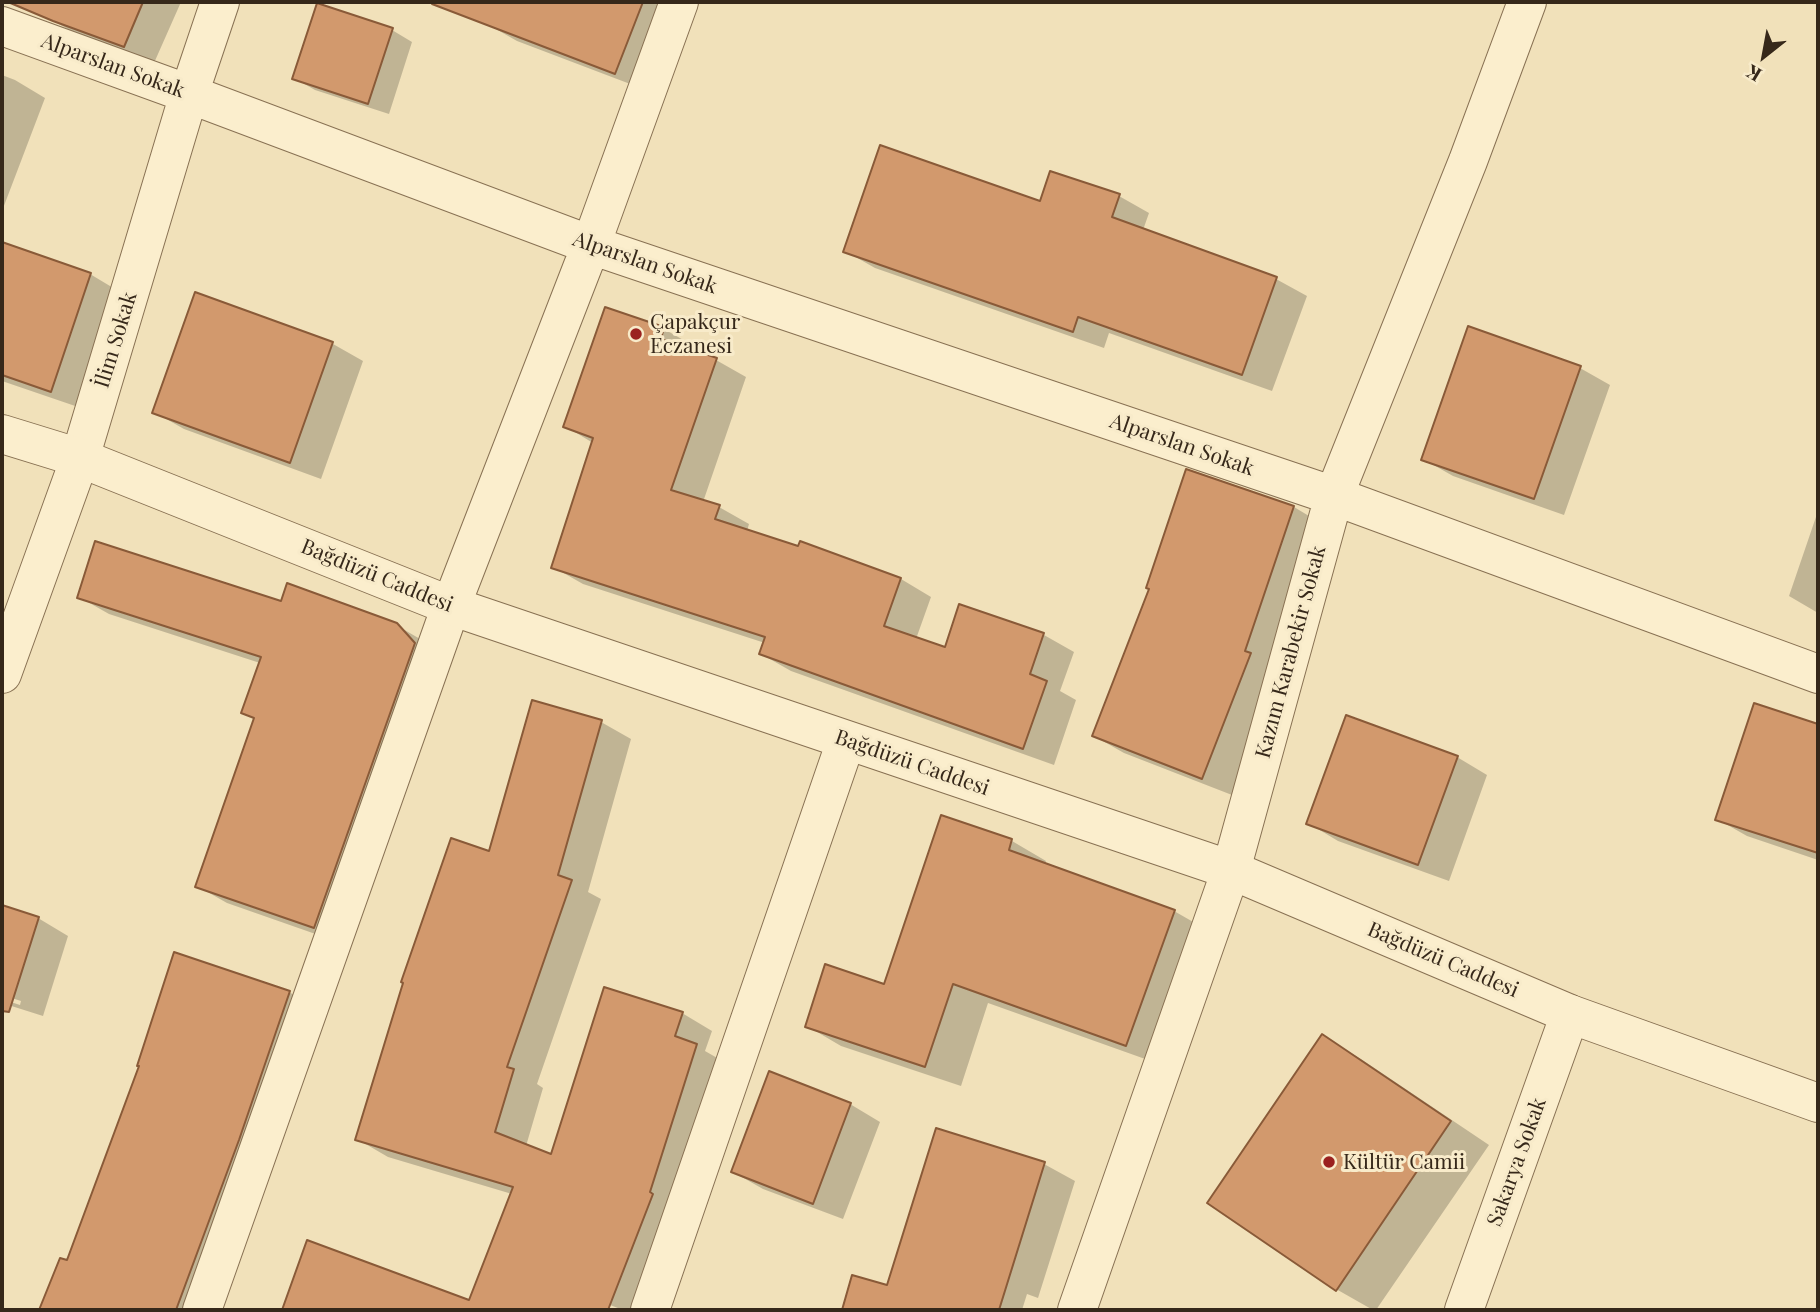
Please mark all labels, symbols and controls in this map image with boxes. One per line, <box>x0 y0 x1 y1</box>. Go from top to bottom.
north arrow <box>1729 21 1799 91</box>
street label: Alparslan Sokak <box>38 28 188 104</box>
text: K <box>1741 59 1766 89</box>
street label: Alparslan Sokak <box>570 227 720 299</box>
street label: İlim Sokak <box>89 289 143 391</box>
place label: Çapakçur Eczanesi <box>650 309 740 359</box>
marker: Çapakçur Eczanesi <box>628 326 644 342</box>
street label: Alparslan Sokak <box>1107 409 1257 481</box>
street label: Bağdüzü Caddesi <box>297 534 457 618</box>
street label: Kazım Karabekir Sokak <box>1250 543 1332 761</box>
street label: Bağdüzü Caddesi <box>831 725 993 801</box>
street label: Bağdüzü Caddesi <box>1364 917 1522 1003</box>
street label: Sakarya Sokak <box>1482 1094 1552 1230</box>
place label: Kültür Camii <box>1343 1149 1465 1175</box>
marker: Kültür Camii <box>1321 1154 1337 1170</box>

